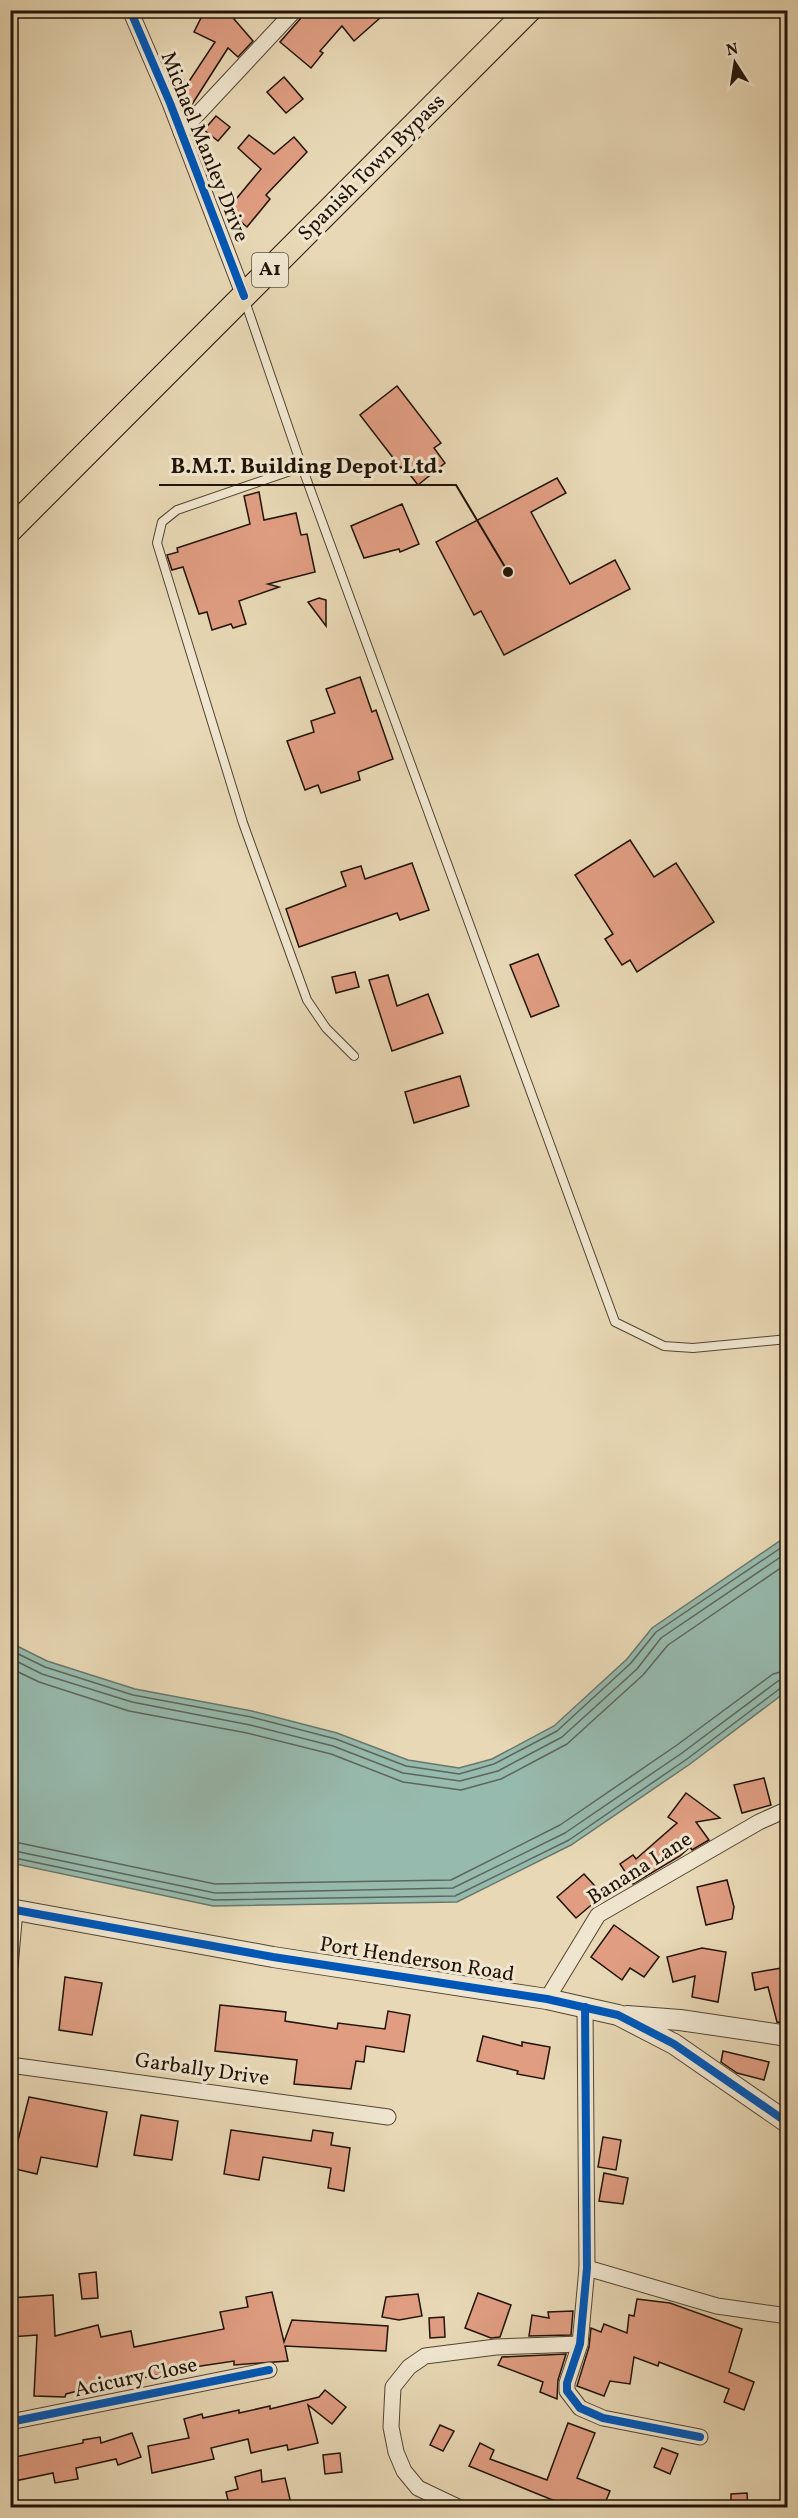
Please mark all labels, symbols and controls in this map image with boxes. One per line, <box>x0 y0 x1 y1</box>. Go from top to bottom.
north arrow <box>705 33 765 93</box>
text: N <box>724 38 741 62</box>
street label: Michael Manley Drive <box>153 47 255 247</box>
street label: Spanish Town Bypass <box>292 88 452 248</box>
road number: A1 <box>252 253 288 287</box>
callout: B.M.T. Building Depot Ltd. <box>159 445 456 485</box>
text: B.M.T. Building Depot Ltd. <box>171 452 443 483</box>
street label: Banana Lane <box>582 1825 698 1913</box>
street label: Port Henderson Road <box>318 1930 516 1990</box>
street label: Garbally Drive <box>133 2046 271 2094</box>
street label: Acicury Close <box>72 2351 200 2405</box>

